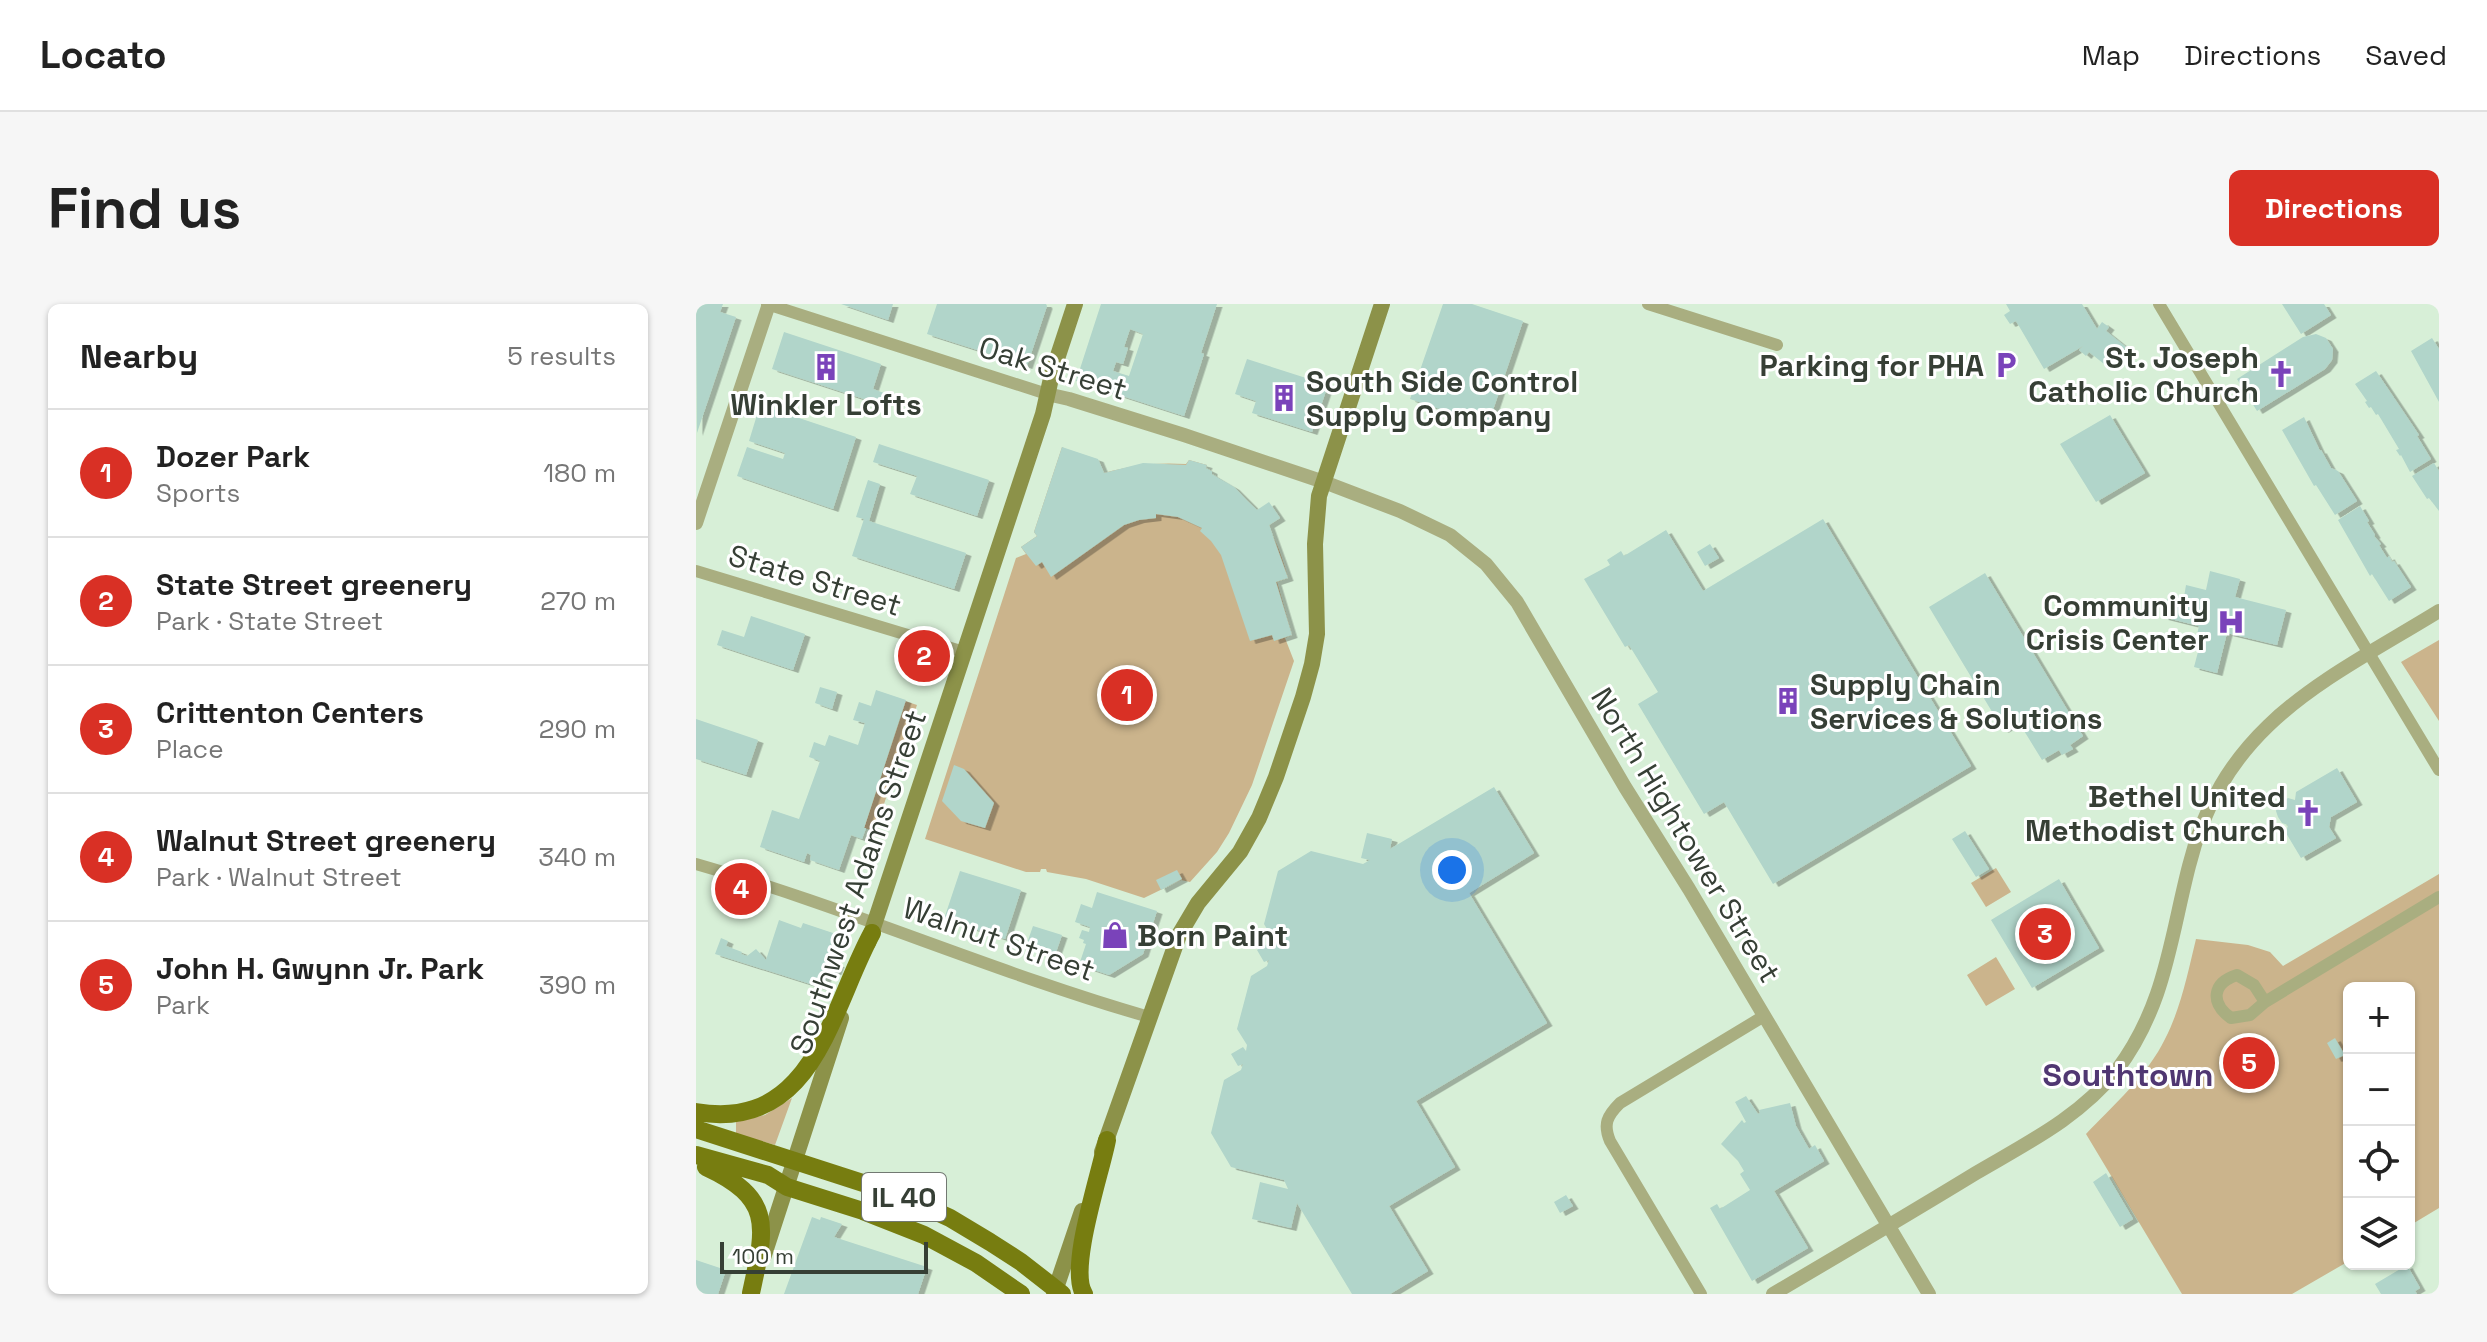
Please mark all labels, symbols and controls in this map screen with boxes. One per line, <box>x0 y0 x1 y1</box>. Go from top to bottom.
text: Locato <box>40 31 167 79</box>
text: Map <box>2082 37 2140 73</box>
text: Directions <box>2184 37 2321 73</box>
text: Saved <box>2365 37 2447 73</box>
button: Directions <box>2229 170 2439 246</box>
text: Find us <box>48 173 241 244</box>
street label: Oak Street <box>974 327 1132 409</box>
text: Nearby <box>80 335 198 378</box>
place label: St. Joseph Catholic Church <box>2028 338 2259 411</box>
text: 5 results <box>507 339 616 373</box>
place label: Parking for PHA <box>1760 346 1984 385</box>
parking icon: Parking for PHA <box>1991 350 2021 380</box>
building icon: Winkler Lofts <box>811 352 841 382</box>
church icon: St. Joseph Catholic Church <box>2266 359 2296 389</box>
place label: South Side Control Supply Company <box>1306 362 1578 435</box>
building icon: South Side Control Supply Company <box>1269 383 1299 413</box>
place label: Winkler Lofts <box>730 385 922 424</box>
text: Dozer Park <box>156 437 310 476</box>
text: 1 <box>100 456 112 490</box>
text: 180 m <box>543 456 616 490</box>
text: Sports <box>156 476 240 510</box>
street label: State Street <box>724 535 906 625</box>
text: State Street greenery <box>156 565 472 604</box>
text: 2 <box>98 584 114 618</box>
text: 270 m <box>540 584 616 618</box>
place label: Community Crisis Center <box>2026 586 2209 659</box>
text: Park · State Street <box>156 604 383 638</box>
hospital icon: Community Crisis Center <box>2216 607 2246 637</box>
pin: 2 <box>898 626 950 686</box>
pin: 1 <box>1101 665 1153 725</box>
place label: Supply Chain Services & Solutions <box>1810 665 2103 738</box>
street label: North Hightower Street <box>1582 680 1790 990</box>
building icon: Supply Chain Services & Solutions <box>1773 686 1803 716</box>
text: Crittenton Centers <box>156 693 424 732</box>
street label: Southwest Adams Street <box>781 705 935 1059</box>
text: 3 <box>98 712 114 746</box>
text: 290 m <box>539 712 616 746</box>
text: Place <box>156 732 224 766</box>
place label: Bethel United Methodist Church <box>2025 777 2286 850</box>
church icon: Bethel United Methodist Church <box>2293 798 2323 828</box>
text: Walnut Street greenery <box>156 821 496 860</box>
text: 4 <box>98 840 114 874</box>
text: 340 m <box>538 840 616 874</box>
your location <box>1432 850 1472 890</box>
pin: 4 <box>715 859 767 919</box>
text: Park · Walnut Street <box>156 860 402 894</box>
street label: Walnut Street <box>898 888 1100 990</box>
pin: 3 <box>2019 904 2071 964</box>
place label: Born Paint <box>1137 916 1288 955</box>
shop icon: Born Paint <box>1100 920 1130 950</box>
text: John H. Gwynn Jr. Park <box>156 949 484 988</box>
text: 5 <box>98 968 114 1002</box>
text: 390 m <box>539 968 616 1002</box>
map controls <box>2343 982 2415 1270</box>
button: + <box>2343 982 2415 1054</box>
text: Park <box>156 988 210 1022</box>
pin: 5 <box>2223 1033 2275 1093</box>
button: − <box>2343 1054 2415 1126</box>
district label: Southtown <box>2043 1055 2213 1095</box>
button: locate <box>2343 1126 2415 1198</box>
road number: IL 40 <box>862 1173 946 1221</box>
button: layers <box>2343 1198 2415 1270</box>
scale bar <box>720 1238 928 1274</box>
text: 100 m <box>732 1242 794 1270</box>

